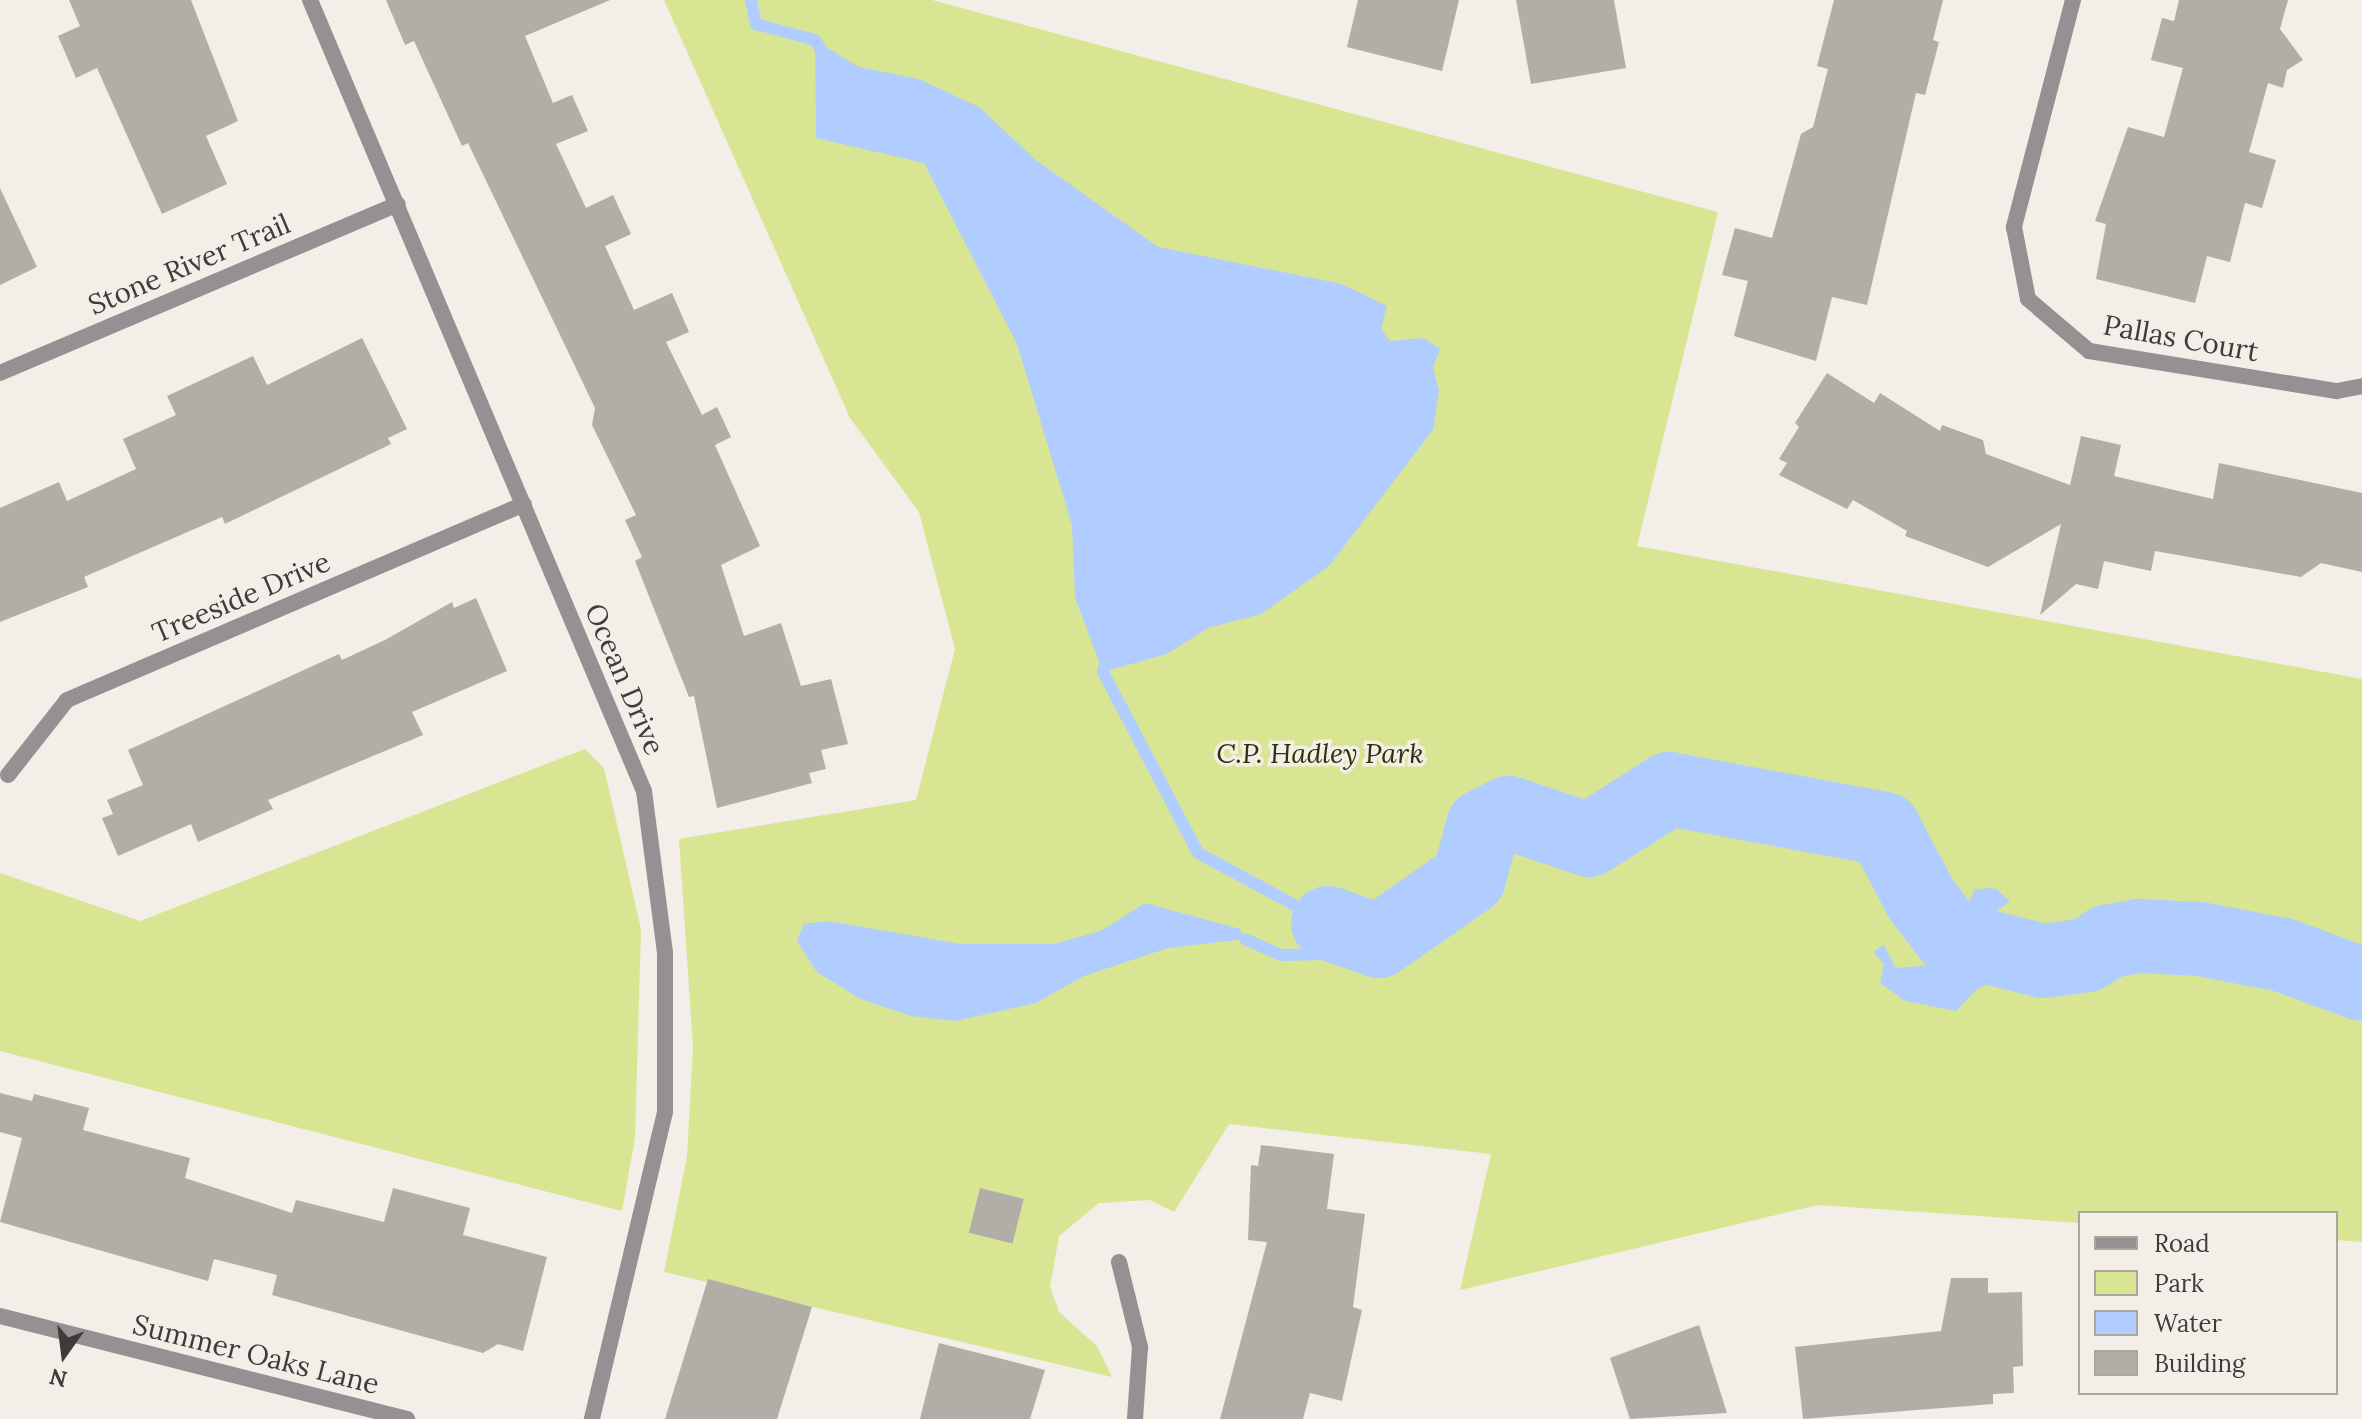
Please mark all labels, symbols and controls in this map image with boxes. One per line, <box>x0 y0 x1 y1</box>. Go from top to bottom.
street label: Stone River Trail <box>83 206 295 322</box>
street label: Pallas Court <box>2101 308 2261 368</box>
street label: Treeside Drive <box>147 544 335 650</box>
street label: Ocean Drive <box>578 598 672 760</box>
park label: C.P. Hadley Park <box>1216 736 1424 770</box>
legend <box>2078 1211 2338 1395</box>
text: Road <box>2154 1228 2210 1259</box>
text: Park <box>2154 1268 2204 1299</box>
street label: Summer Oaks Lane <box>129 1307 383 1401</box>
text: Water <box>2154 1308 2222 1339</box>
north arrow <box>24 1315 104 1395</box>
text: Building <box>2154 1348 2245 1379</box>
text: N <box>47 1363 70 1394</box>

